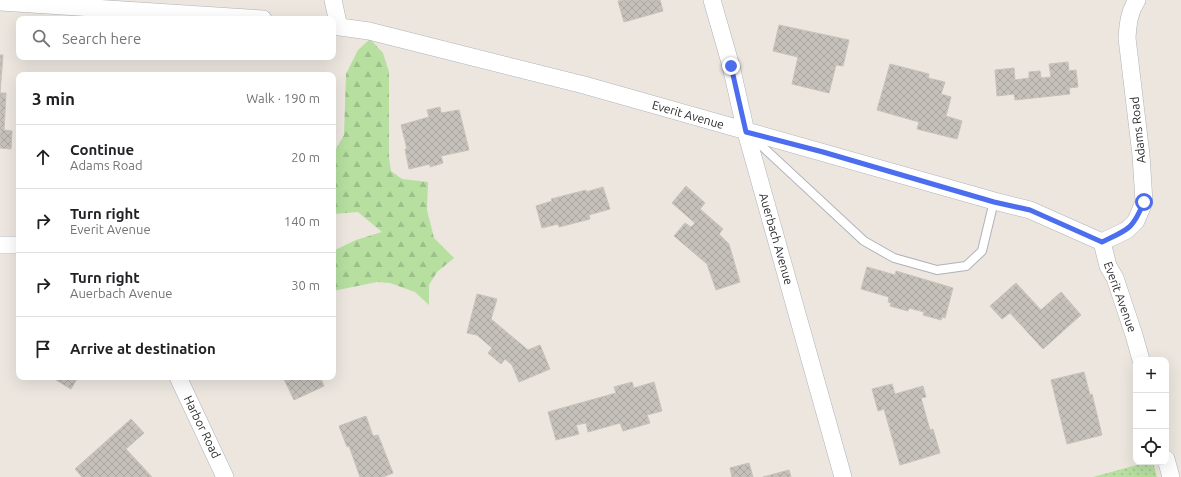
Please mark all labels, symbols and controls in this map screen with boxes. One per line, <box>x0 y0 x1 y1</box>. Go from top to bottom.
search box <box>16 16 336 60</box>
icon: search <box>30 27 52 49</box>
text: Search here <box>62 30 141 47</box>
route end <box>722 57 740 75</box>
text: 3 min <box>32 89 75 108</box>
text: Walk · 190 m <box>246 91 320 105</box>
street label: Adams Road <box>1128 96 1147 164</box>
street label: Everit Avenue <box>651 98 726 131</box>
text: Continue <box>70 141 134 158</box>
icon: ahead <box>32 146 54 168</box>
text: 20 m <box>291 150 320 164</box>
text: Adams Road <box>70 158 143 172</box>
street label: Auerbach Avenue <box>757 192 796 286</box>
route start <box>1135 193 1153 211</box>
text: Turn right <box>70 205 140 222</box>
icon: right <box>32 210 54 232</box>
text: 140 m <box>284 214 320 228</box>
text: Everit Avenue <box>70 222 151 236</box>
street label: Everit Avenue <box>1102 260 1139 334</box>
text: Turn right <box>70 269 140 286</box>
icon: right <box>32 274 54 296</box>
text: 30 m <box>291 278 320 292</box>
text: Auerbach Avenue <box>70 286 173 300</box>
icon: arrive <box>32 338 54 360</box>
text: Arrive at destination <box>70 340 216 357</box>
map controls <box>1133 357 1169 465</box>
button: + <box>1133 357 1169 393</box>
street label: Harbor Road <box>182 393 223 460</box>
button: − <box>1133 393 1169 429</box>
button: locate <box>1133 429 1169 465</box>

